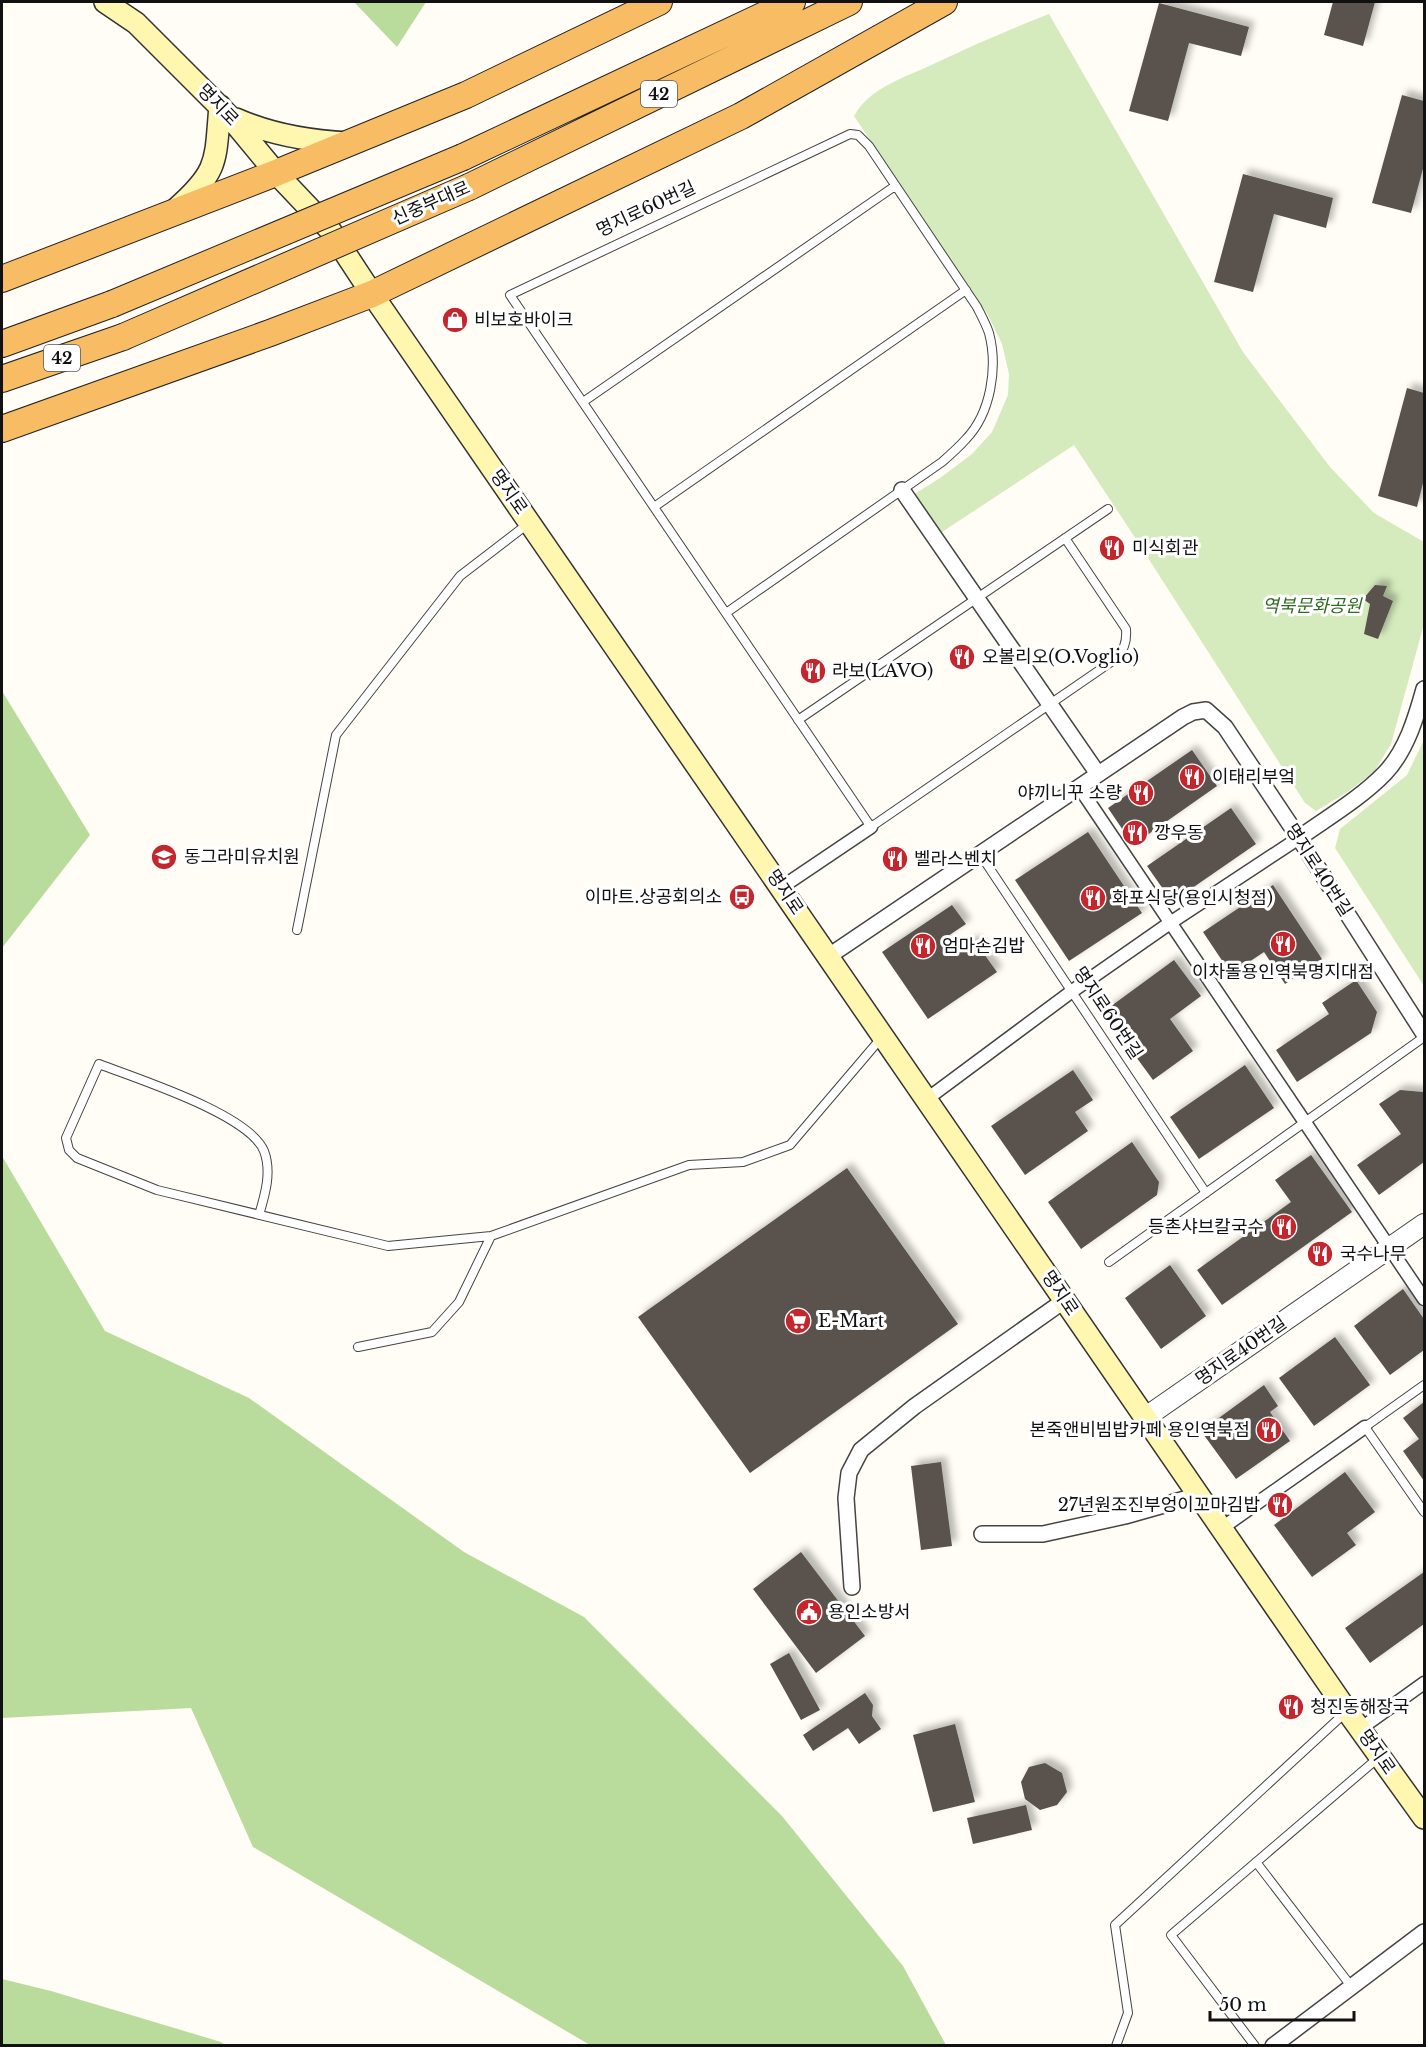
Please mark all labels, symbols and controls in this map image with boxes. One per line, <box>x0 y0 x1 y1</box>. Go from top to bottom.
street label: 명지로 <box>193 79 243 131</box>
road number: 42 <box>641 81 677 107</box>
street label: 신중부대로 <box>389 176 473 230</box>
street label: 명지로60번길 <box>593 176 699 242</box>
shop icon: 비보호바이크 <box>440 305 470 335</box>
place label: 비보호바이크 <box>474 309 573 331</box>
road number: 42 <box>44 345 80 371</box>
street label: 명지로 <box>486 465 532 519</box>
restaurant icon: 미식회관 <box>1097 533 1127 563</box>
place label: 미식회관 <box>1132 537 1199 559</box>
park label: 역북문화공원 <box>1262 595 1363 617</box>
restaurant icon: 오볼리오(O.Voglio) <box>947 642 977 672</box>
place label: 오볼리오(O.Voglio) <box>982 646 1139 668</box>
restaurant icon: 라보(LAVO) <box>798 656 828 686</box>
place label: 라보(LAVO) <box>832 660 933 682</box>
restaurant icon: 이태리부엌 <box>1177 762 1207 792</box>
place label: 이태리부엌 <box>1212 766 1295 788</box>
restaurant icon: 야끼니꾸 소량 <box>1126 778 1156 808</box>
place label: 야끼니꾸 소량 <box>1017 782 1122 804</box>
restaurant icon: 깡우동 <box>1120 818 1150 848</box>
street label: 명지로40번길 <box>1281 819 1357 921</box>
place label: 깡우동 <box>1154 822 1204 844</box>
school or university icon: 동그라미유치원 <box>149 842 179 872</box>
restaurant icon: 벨라스벤치 <box>880 844 910 874</box>
place label: 동그라미유치원 <box>184 846 300 868</box>
place label: 벨라스벤치 <box>914 848 997 870</box>
street label: 명지로 <box>762 865 808 919</box>
bus stop icon: 이마트.상공회의소 <box>727 882 757 912</box>
restaurant icon: 화포식당(용인시청점) <box>1078 883 1108 913</box>
place label: 이마트.상공회의소 <box>585 886 722 908</box>
place label: 화포식당(용인시청점) <box>1112 887 1273 909</box>
restaurant icon: 이차돌용인역북명지대점 <box>1268 929 1298 959</box>
restaurant icon: 엄마손김밥 <box>908 931 938 961</box>
place label: 엄마손김밥 <box>942 935 1025 957</box>
place label: 이차돌용인역북명지대점 <box>1192 961 1374 983</box>
street label: 명지로60번길 <box>1069 962 1147 1064</box>
restaurant icon: 등촌샤브칼국수 <box>1269 1212 1299 1242</box>
place label: 등촌샤브칼국수 <box>1148 1216 1264 1238</box>
restaurant icon: 국수나무 <box>1305 1239 1335 1269</box>
place label: 국수나무 <box>1340 1243 1406 1265</box>
street label: 명지로 <box>1037 1266 1083 1320</box>
supermarket icon: E-Mart <box>783 1306 813 1336</box>
place label: E-Mart <box>818 1310 884 1332</box>
street label: 명지로40번길 <box>1191 1312 1291 1390</box>
restaurant icon: 본죽앤비빔밥카페 용인역북점 <box>1254 1415 1284 1445</box>
place label: 본죽앤비빔밥카페 용인역북점 <box>1030 1419 1250 1441</box>
restaurant icon: 27년원조진부엉이꼬마김밥 <box>1265 1490 1295 1520</box>
place label: 27년원조진부엉이꼬마김밥 <box>1058 1494 1260 1516</box>
public building icon: 용인소방서 <box>794 1597 824 1627</box>
place label: 용인소방서 <box>828 1601 911 1623</box>
restaurant icon: 청진동해장국 <box>1276 1692 1306 1722</box>
place label: 청진동해장국 <box>1310 1696 1409 1718</box>
street label: 명지로 <box>1354 1725 1400 1779</box>
scale bar <box>1210 1984 1354 2022</box>
text: 50 m <box>1219 1994 1267 2016</box>

